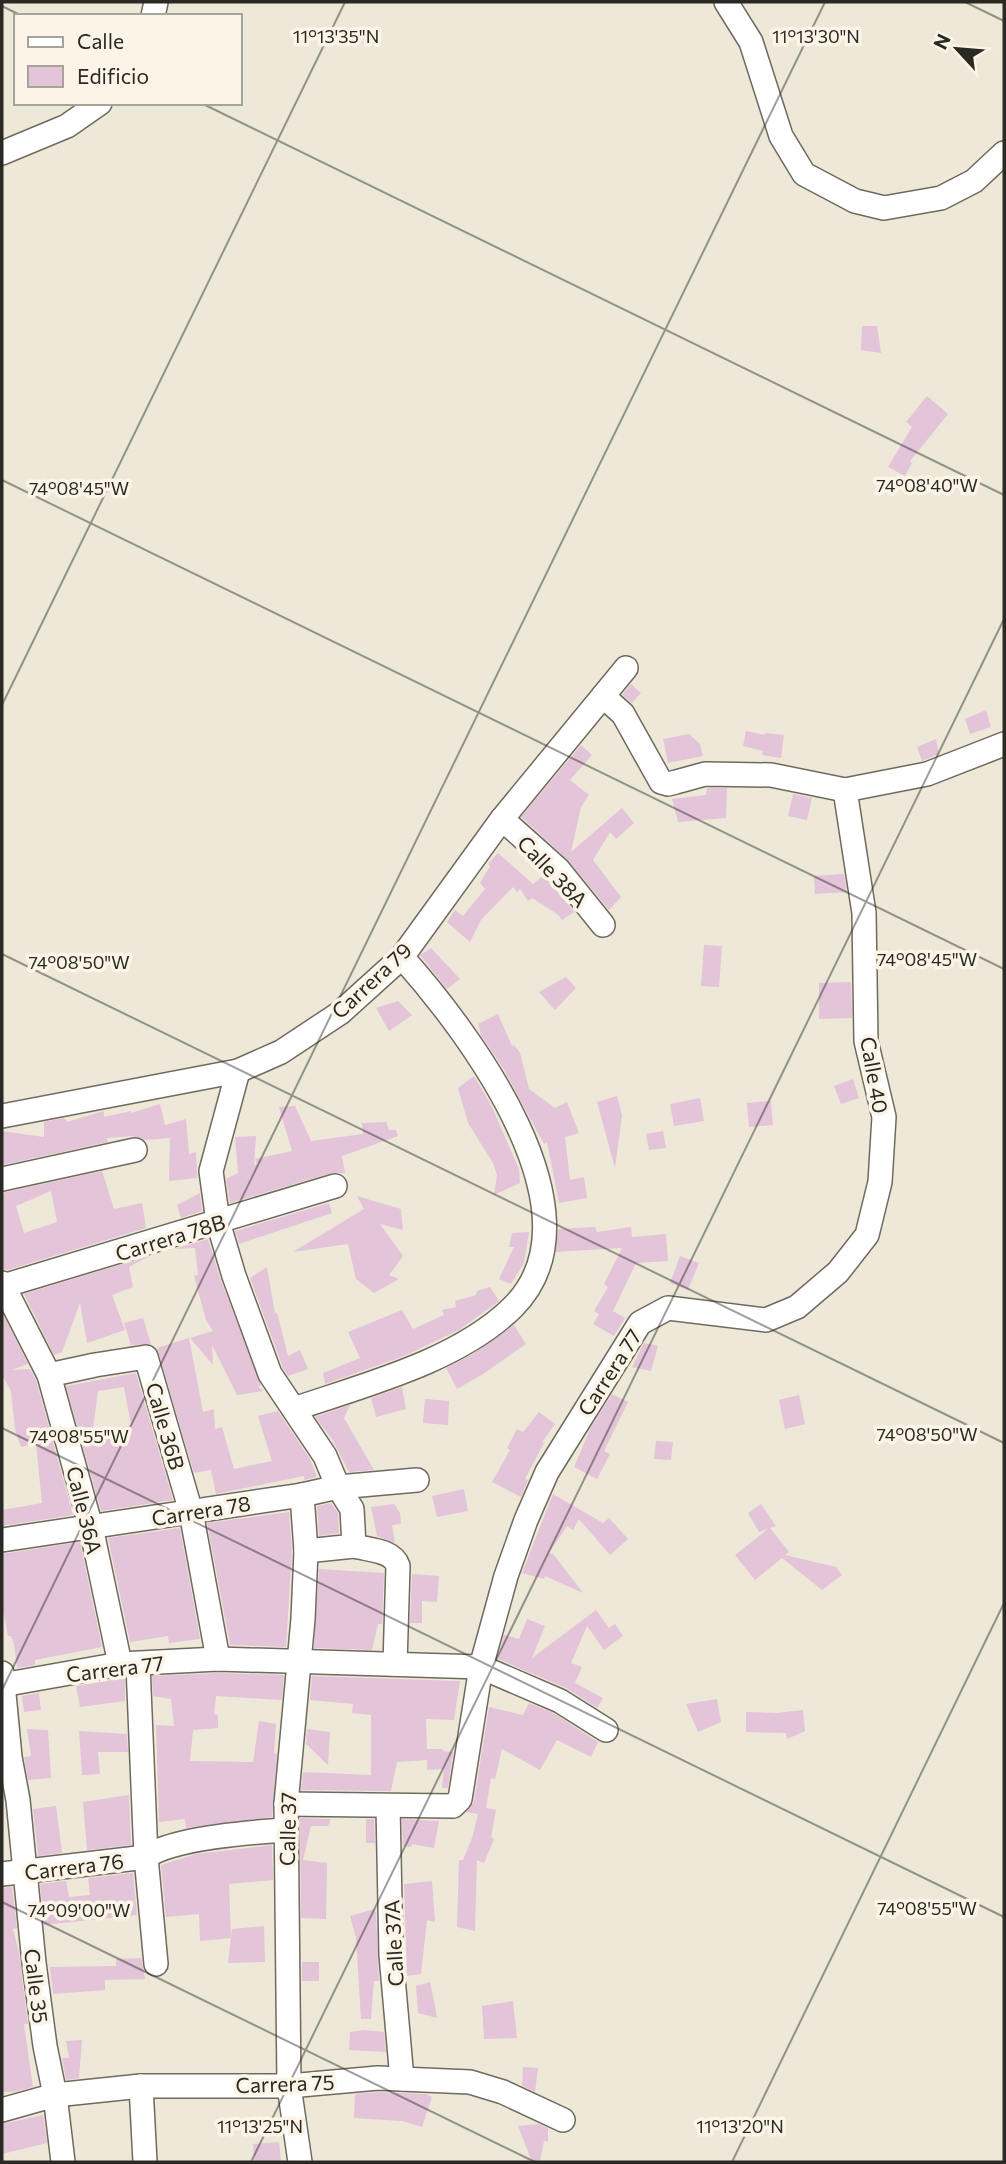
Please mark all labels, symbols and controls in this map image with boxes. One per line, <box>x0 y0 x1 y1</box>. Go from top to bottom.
legend <box>14 14 242 105</box>
north arrow <box>922 14 992 84</box>
text: 11°13'35"N <box>293 25 379 47</box>
text: 11°13'30"N <box>772 25 860 47</box>
text: Calle <box>77 28 124 53</box>
text: N <box>928 30 955 53</box>
text: Edificio <box>77 63 149 88</box>
text: 74°08'40"W <box>876 474 978 496</box>
text: 74°08'45"W <box>29 477 129 499</box>
street label: Calle 38A <box>513 830 593 912</box>
street label: Carrera 79 <box>326 937 416 1023</box>
text: 74°08'45"W <box>877 948 977 970</box>
text: 74°08'50"W <box>28 951 130 973</box>
street label: Calle 40 <box>856 1035 894 1115</box>
street label: Carrera 78B <box>112 1208 228 1266</box>
street label: Carrera 77 <box>572 1324 646 1420</box>
street label: Calle 36B <box>142 1380 190 1472</box>
text: 74°08'50"W <box>876 1423 978 1445</box>
text: 74°08'55"W <box>29 1425 129 1447</box>
street label: Calle 36A <box>62 1463 108 1557</box>
street label: Carrera 78 <box>150 1490 252 1530</box>
street label: Carrera 77 <box>65 1650 165 1686</box>
street label: Calle 37 <box>274 1792 300 1866</box>
street label: Carrera 76 <box>23 1848 125 1884</box>
text: 74°08'55"W <box>877 1897 977 1919</box>
text: 74°09'00"W <box>28 1899 130 1921</box>
street label: Calle 37A <box>378 1899 408 1987</box>
street label: Calle 35 <box>20 1947 54 2025</box>
street label: Carrera 75 <box>235 2069 335 2097</box>
text: 11°13'25"N <box>217 2115 303 2137</box>
text: 11°13'20"N <box>696 2115 784 2137</box>

